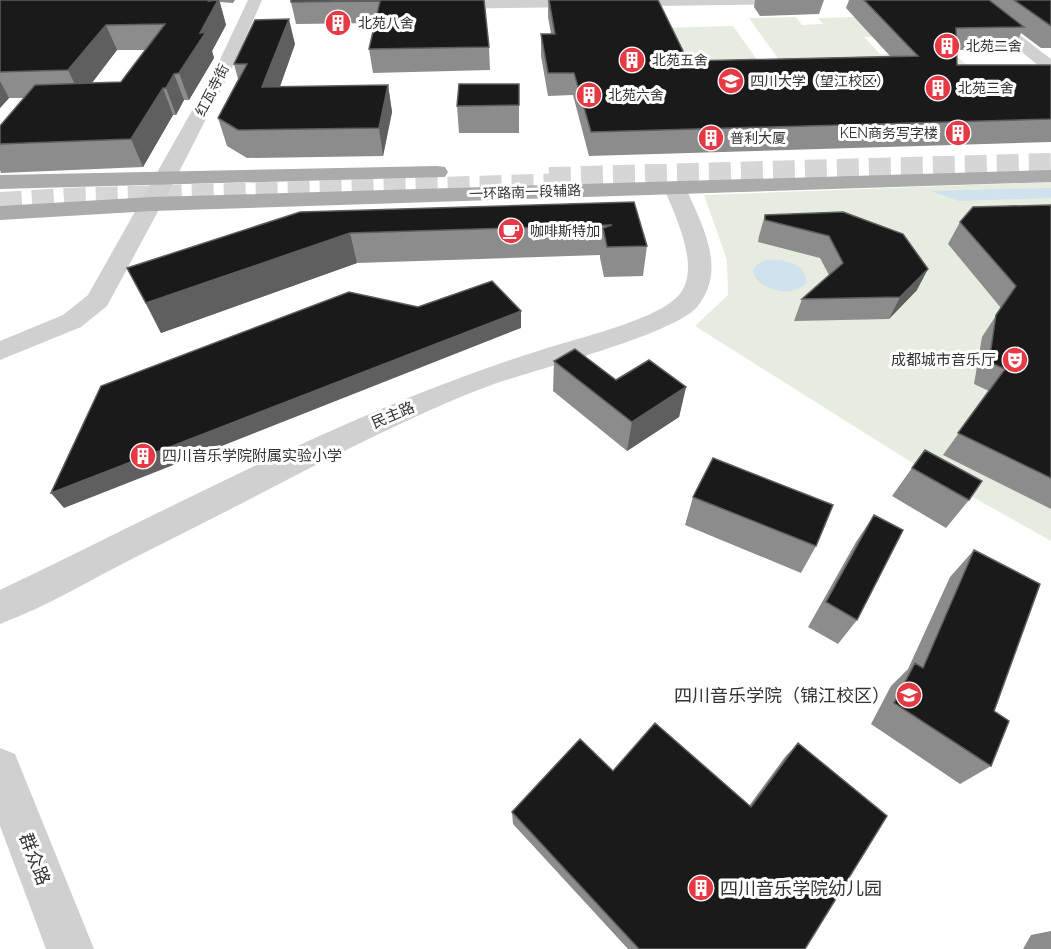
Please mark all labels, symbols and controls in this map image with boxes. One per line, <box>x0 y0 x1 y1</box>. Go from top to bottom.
building icon: 北苑八舍 <box>323 8 353 38</box>
place label: 北苑八舍 <box>358 15 414 31</box>
building icon: 北苑二舍 <box>932 31 962 61</box>
place label: 北苑二舍 <box>966 38 1022 54</box>
building icon: 北苑五舍 <box>617 45 647 75</box>
place label: 北苑五舍 <box>652 52 708 68</box>
street label: 红瓦寺街 <box>192 61 232 119</box>
school or university icon: 四川大学（望江校区） <box>716 66 746 96</box>
place label: 四川大学（望江校区） <box>750 73 890 89</box>
building icon: 北苑三舍 <box>923 73 953 103</box>
building icon: 北苑六舍 <box>574 80 604 110</box>
place label: 北苑三舍 <box>958 80 1014 96</box>
place label: 北苑六舍 <box>608 87 664 103</box>
building icon: KEN商务写字楼 <box>943 118 973 148</box>
building icon: 普利大厦 <box>696 123 726 153</box>
place label: KEN商务写字楼 <box>840 125 938 141</box>
place label: 普利大厦 <box>730 130 786 146</box>
street label: 一环路南一段辅路 <box>469 182 581 202</box>
cafe icon: 咖啡斯特加 <box>496 216 526 246</box>
place label: 咖啡斯特加 <box>530 223 600 239</box>
theatre icon: 成都城市音乐厅 <box>1000 345 1030 375</box>
place label: 成都城市音乐厅 <box>891 351 996 369</box>
street label: 民主路 <box>369 398 417 432</box>
building icon: 四川音乐学院附属实验小学 <box>128 441 158 471</box>
place label: 四川音乐学院附属实验小学 <box>162 447 342 465</box>
school or university icon: 四川音乐学院（锦江校区） <box>894 680 924 710</box>
place label: 四川音乐学院（锦江校区） <box>674 685 890 706</box>
street label: 群众路 <box>16 830 54 888</box>
building icon: 四川音乐学院幼儿园 <box>686 873 716 903</box>
place label: 四川音乐学院幼儿园 <box>720 878 882 899</box>

